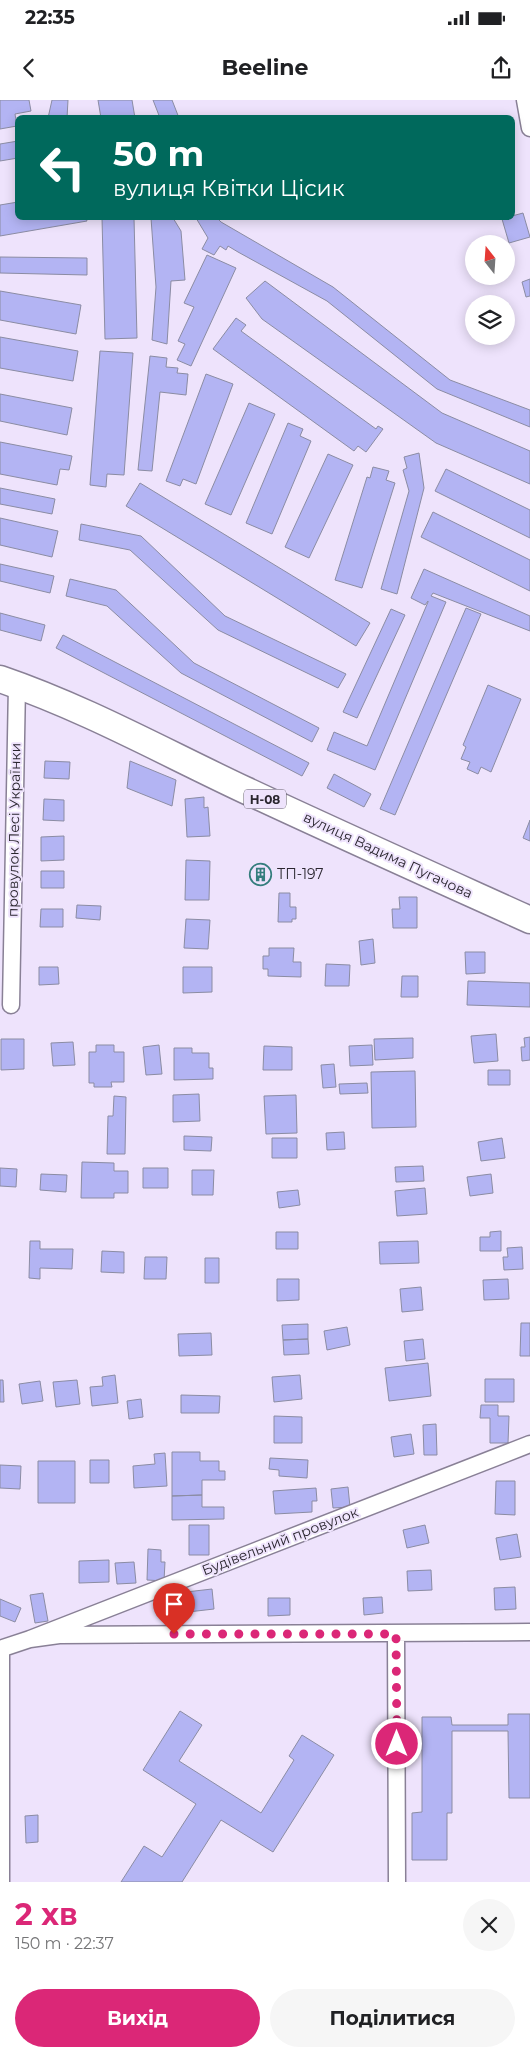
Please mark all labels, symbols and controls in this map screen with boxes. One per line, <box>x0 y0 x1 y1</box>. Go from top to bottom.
text: 22:35 <box>25 6 75 29</box>
icon: back <box>15 54 43 82</box>
text: Beeline <box>221 54 309 81</box>
icon: share <box>487 54 515 82</box>
text: 50 m <box>113 132 204 175</box>
icon: left <box>30 135 95 200</box>
text: вулиця Квітки Цісик <box>113 175 345 202</box>
north arrow <box>465 235 515 285</box>
map controls <box>465 235 515 345</box>
button: layers <box>465 295 515 345</box>
street label: провулок Лесі Українки <box>3 743 25 917</box>
road number: Н-08 <box>244 790 286 809</box>
street label: вулиця Вадима Пугачова <box>301 808 475 902</box>
building icon: ТП-197 <box>249 862 273 886</box>
place label: ТП-197 <box>277 865 324 883</box>
street label: Будівельний провулок <box>199 1503 361 1579</box>
pin <box>153 1583 195 1634</box>
icon: arrive <box>160 1590 188 1618</box>
position arrow <box>370 1717 422 1769</box>
text: 2 хв <box>15 1896 78 1933</box>
button: close <box>463 1899 515 1951</box>
text: 150 m · 22:37 <box>15 1934 114 1953</box>
button: Вихід <box>15 1989 260 2047</box>
button: Поділитися <box>270 1989 515 2047</box>

